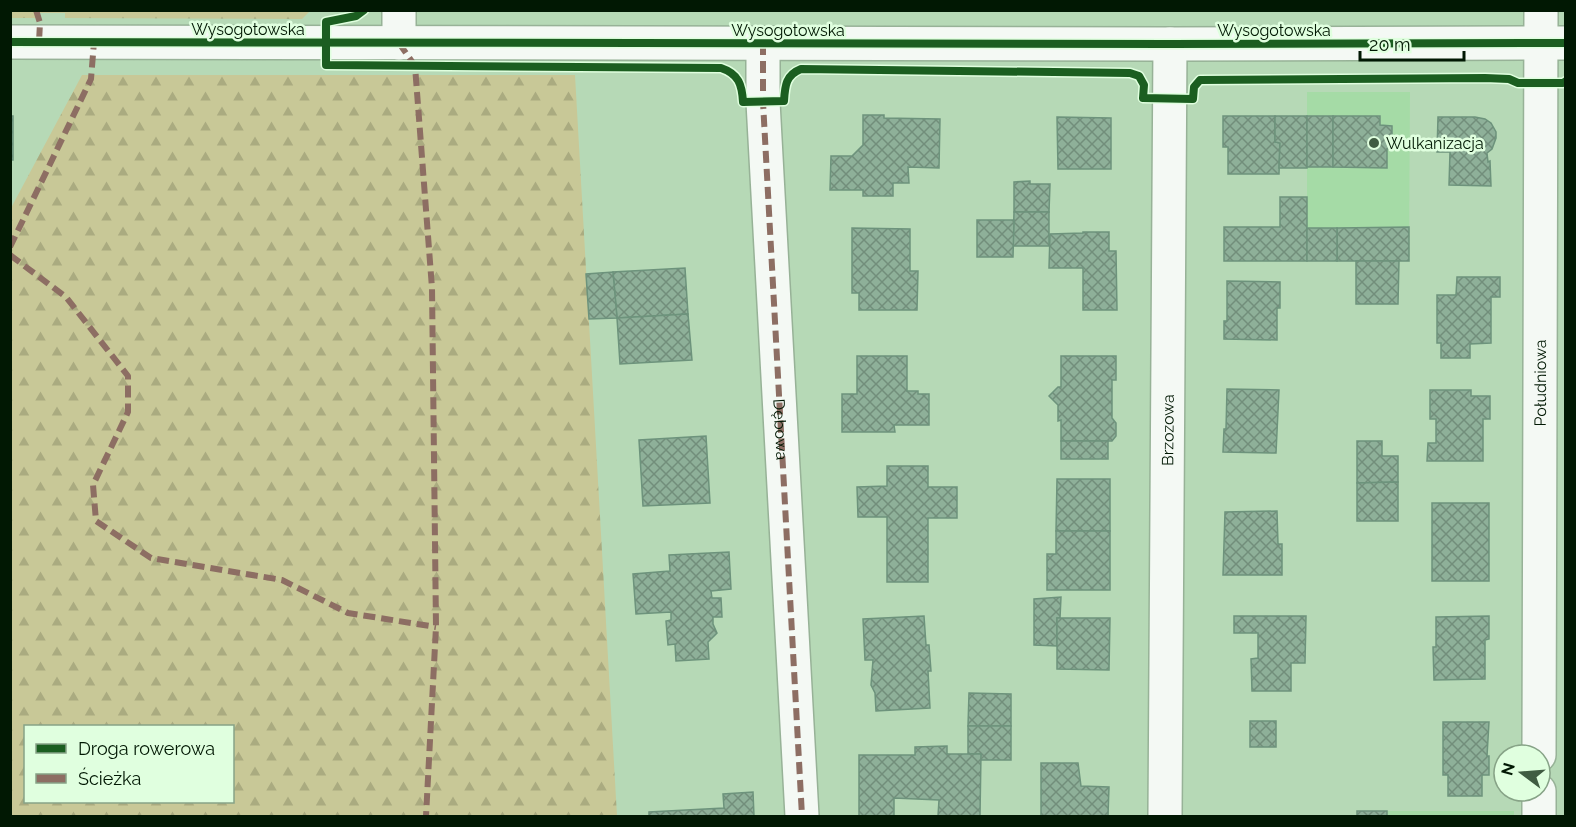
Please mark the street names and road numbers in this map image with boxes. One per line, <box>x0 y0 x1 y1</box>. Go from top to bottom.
street label: Wysogotowska <box>191 20 305 39</box>
street label: Wysogotowska <box>731 21 845 40</box>
street label: Wysogotowska <box>1217 21 1331 40</box>
street label: Południowa <box>1530 339 1550 427</box>
street label: Brzozowa <box>1158 394 1177 466</box>
street label: Dębowa <box>770 398 792 461</box>

